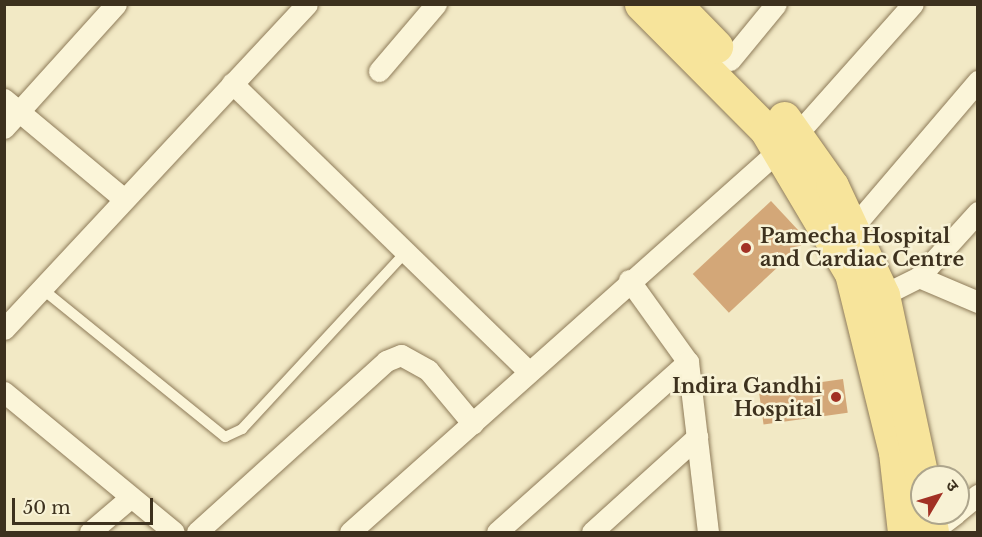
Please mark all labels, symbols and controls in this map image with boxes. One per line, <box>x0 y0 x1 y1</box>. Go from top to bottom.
place label: Pamecha Hospital and Cardiac Centre <box>760 225 964 272</box>
marker: Pamecha Hospital and Cardiac Centre <box>737 239 755 257</box>
place label: Indira Gandhi Hospital <box>672 374 822 421</box>
marker: Indira Gandhi Hospital <box>827 388 845 406</box>
north arrow <box>910 465 970 525</box>
text: उ <box>942 475 963 495</box>
scale bar <box>15 486 156 524</box>
text: 50 m <box>23 497 71 519</box>

